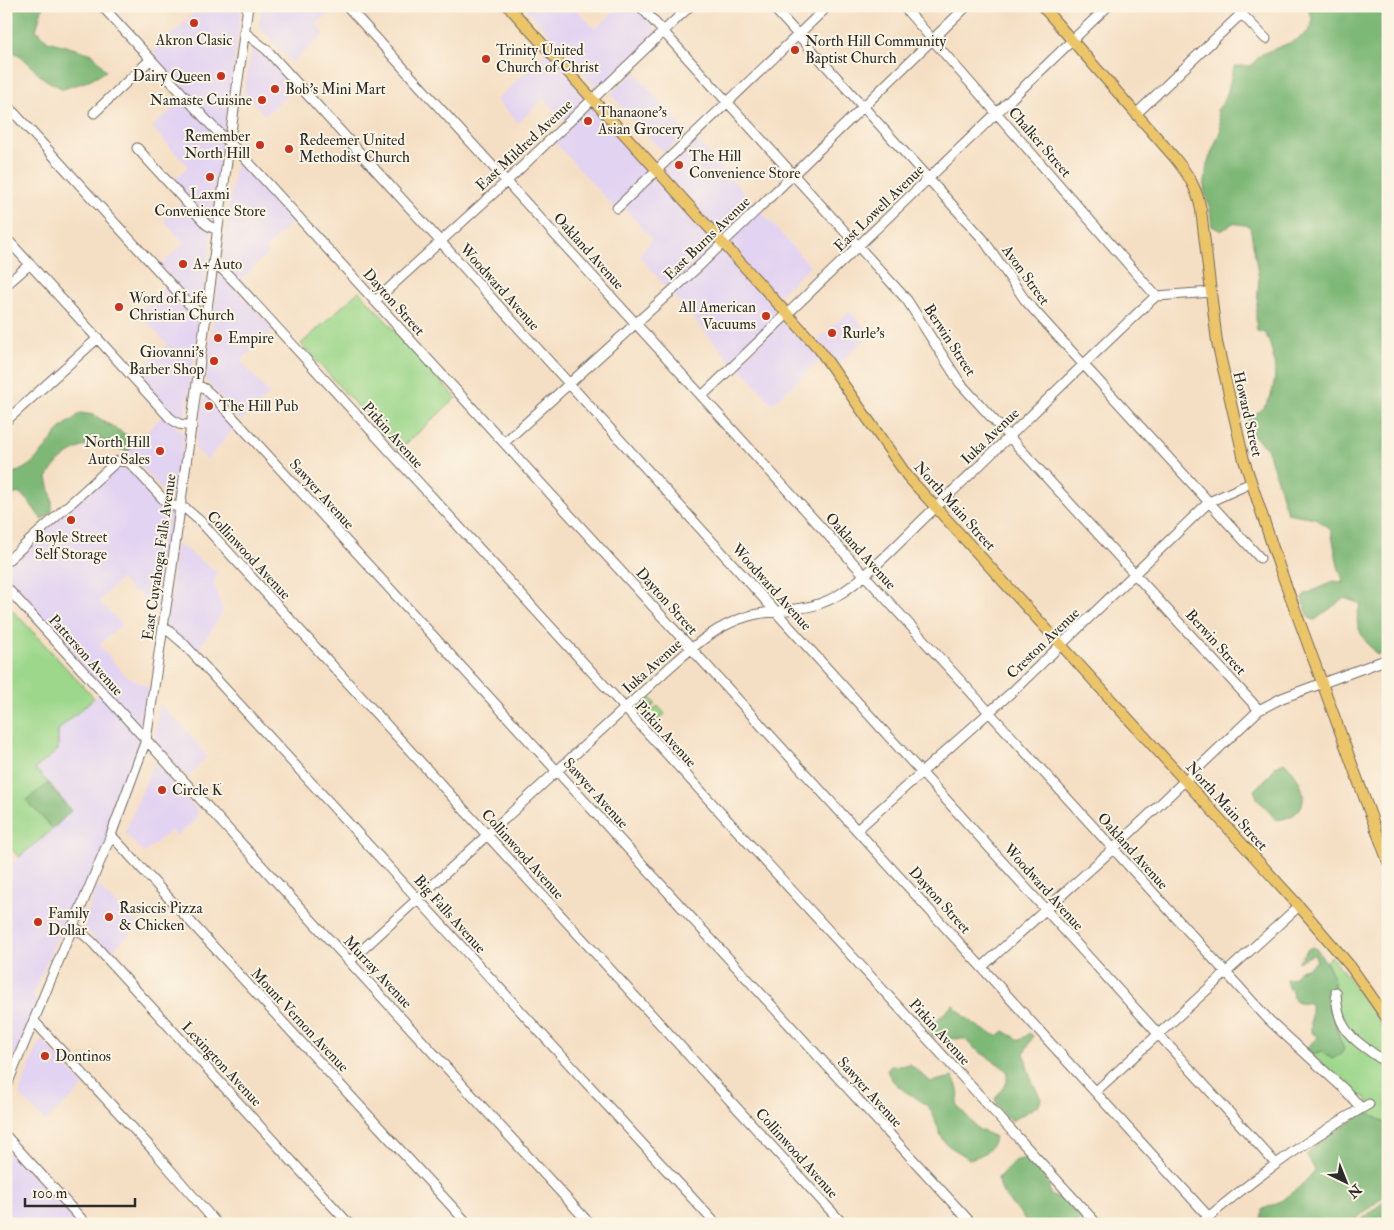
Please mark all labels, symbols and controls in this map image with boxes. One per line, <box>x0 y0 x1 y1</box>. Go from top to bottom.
marker: Akron Clasic <box>188 17 200 29</box>
place label: Akron Clasic <box>155 31 232 50</box>
place label: North Hill Community Baptist Church <box>805 32 947 69</box>
place label: Trinity United Church of Christ <box>496 41 599 77</box>
marker: North Hill Community Baptist Church <box>789 44 801 56</box>
marker: Trinity United Church of Christ <box>480 53 492 65</box>
place label: Dairy Queen <box>133 67 211 86</box>
marker: Dairy Queen <box>215 70 227 82</box>
place label: Bob's Mini Mart <box>285 80 386 99</box>
marker: Bob's Mini Mart <box>269 83 281 95</box>
place label: Namaste Cuisine <box>150 91 252 110</box>
marker: Namaste Cuisine <box>256 94 268 106</box>
street label: East Mildred Avenue <box>472 96 577 195</box>
place label: Thanaone's Asian Grocery <box>597 103 684 139</box>
street label: Chalker Street <box>1004 103 1075 181</box>
marker: Thanaone's Asian Grocery <box>582 115 594 127</box>
place label: Remember North Hill <box>184 127 250 163</box>
place label: Redeemer United Methodist Church <box>299 131 410 167</box>
marker: Remember North Hill <box>254 139 266 151</box>
marker: Redeemer United Methodist Church <box>283 143 295 155</box>
place label: The Hill Convenience Store <box>689 147 801 183</box>
marker: The Hill Convenience Store <box>673 159 685 171</box>
street label: East Lowell Avenue <box>830 161 928 256</box>
marker: Laxmi Convenience Store <box>204 171 216 183</box>
place label: Laxmi Convenience Store <box>154 185 266 221</box>
street label: East Burns Avenue <box>660 192 755 284</box>
street label: Oakland Avenue <box>549 209 628 294</box>
street label: Woodward Avenue <box>455 239 544 335</box>
street label: Avon Street <box>997 241 1054 309</box>
place label: A+ Auto <box>192 255 242 274</box>
marker: A+ Auto <box>177 258 189 270</box>
street label: Dayton Street <box>358 265 429 340</box>
place label: Word of Life Christian Church <box>128 289 235 325</box>
place label: All American Vacuums <box>678 298 756 334</box>
marker: Word of Life Christian Church <box>113 301 125 313</box>
street label: Berwin Street <box>919 301 980 380</box>
marker: All American Vacuums <box>760 310 772 322</box>
place label: Rurle's <box>842 324 885 343</box>
marker: Rurle's <box>826 327 838 339</box>
place label: Empire <box>228 329 274 349</box>
marker: Empire <box>212 332 224 344</box>
place label: Giovanni's Barber Shop <box>129 343 204 380</box>
marker: Giovanni's Barber Shop <box>208 355 220 367</box>
street label: Howard Street <box>1228 370 1267 459</box>
place label: The Hill Pub <box>219 397 298 416</box>
street label: Pitkin Avenue <box>358 398 427 473</box>
marker: The Hill Pub <box>203 400 215 412</box>
street label: Iuka Avenue <box>957 404 1023 469</box>
place label: North Hill Auto Sales <box>84 433 150 469</box>
marker: North Hill Auto Sales <box>154 445 166 457</box>
street label: Sawyer Avenue <box>285 455 358 534</box>
street label: North Main Street <box>910 458 1000 555</box>
street label: East Cuyahoga Falls Avenue <box>138 473 181 641</box>
street label: Collinwood Avenue <box>202 507 295 604</box>
street label: Oakland Avenue <box>821 509 900 594</box>
marker: Boyle Street Self Storage <box>65 514 77 526</box>
place label: Boyle Street Self Storage <box>35 528 108 564</box>
street label: Woodward Avenue <box>727 539 816 635</box>
street label: Dayton Street <box>631 564 702 639</box>
street label: Creston Avenue <box>1003 604 1084 683</box>
street label: Berwin Street <box>1181 606 1250 679</box>
street label: Patterson Avenue <box>44 611 127 700</box>
street label: Iuka Avenue <box>619 635 686 698</box>
street label: Pitkin Avenue <box>631 697 700 772</box>
street label: Sawyer Avenue <box>559 754 632 833</box>
street label: North Main Street <box>1182 758 1272 855</box>
place label: Circle K <box>172 781 223 800</box>
marker: Circle K <box>156 784 168 796</box>
street label: Collinwood Avenue <box>477 805 568 903</box>
street label: Oakland Avenue <box>1093 809 1172 894</box>
street label: Woodward Avenue <box>999 839 1088 935</box>
street label: Dayton Street <box>904 863 975 938</box>
street label: Big Falls Avenue <box>409 871 490 957</box>
place label: Rasiccis Pizza & Chicken <box>119 899 204 935</box>
place label: Family Dollar <box>48 904 90 940</box>
marker: Rasiccis Pizza & Chicken <box>103 911 115 923</box>
marker: Family Dollar <box>32 916 44 928</box>
street label: Murray Avenue <box>339 932 416 1013</box>
street label: Mount Vernon Avenue <box>247 964 353 1076</box>
street label: Pitkin Avenue <box>905 995 974 1070</box>
street label: Lexington Avenue <box>177 1018 266 1111</box>
place label: Dontinos <box>55 1047 111 1066</box>
marker: Dontinos <box>39 1050 51 1062</box>
street label: Sawyer Avenue <box>833 1053 906 1132</box>
street label: Collinwood Avenue <box>751 1104 842 1202</box>
north arrow <box>1322 1158 1372 1208</box>
scale bar <box>25 1175 135 1207</box>
text: N <box>1344 1180 1366 1202</box>
text: 100 m <box>32 1184 68 1203</box>

